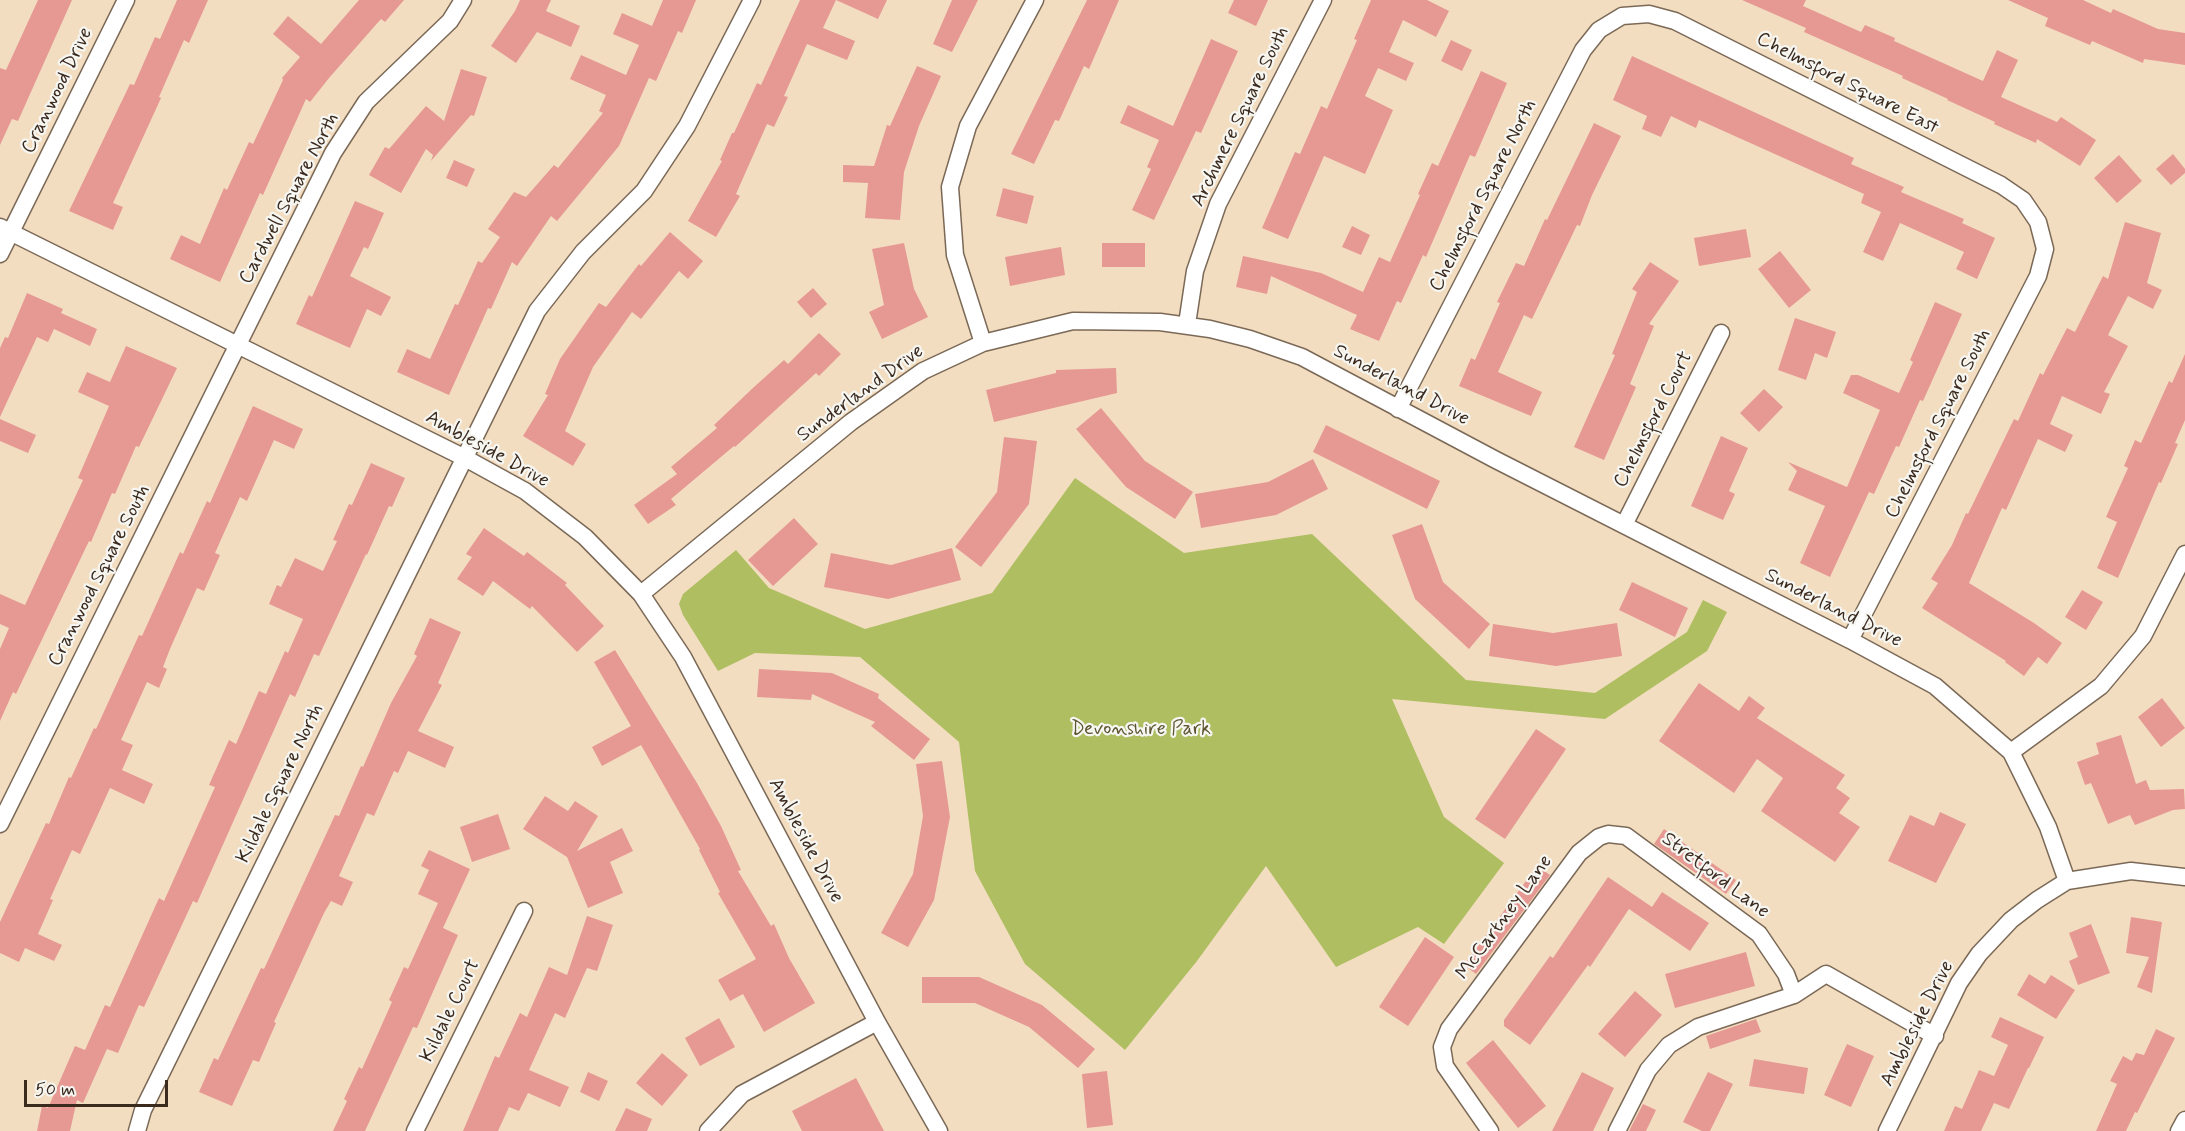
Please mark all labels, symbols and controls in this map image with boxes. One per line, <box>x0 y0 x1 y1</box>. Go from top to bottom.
street label: Archmere Square South <box>1187 23 1295 211</box>
street label: Cranwood Drive <box>17 24 99 158</box>
street label: Chelmsford Square East <box>1752 28 1942 140</box>
street label: Chelmsford Square North <box>1425 96 1543 296</box>
street label: Cardwell Square North <box>235 109 345 289</box>
street label: Chelmsford Square South <box>1881 325 1997 523</box>
street label: Sunderland Drive <box>793 340 929 448</box>
street label: Sunderland Drive <box>1329 340 1473 432</box>
street label: Chelmsford Court <box>1609 348 1699 492</box>
street label: Ambleside Drive <box>421 406 553 494</box>
street label: Cranwood Square South <box>44 481 156 671</box>
street label: Sunderland Drive <box>1760 564 1906 654</box>
street label: Kildale Square North <box>232 700 330 868</box>
park label: Devonshire Park <box>1071 718 1211 742</box>
street label: Ambleside Drive <box>762 775 848 907</box>
street label: Stretford Lane <box>1656 828 1774 924</box>
street label: McCartney Lane <box>1452 851 1558 985</box>
street label: Kildale Court <box>416 956 486 1066</box>
street label: Ambleside Drive <box>1876 957 1960 1091</box>
scale bar <box>27 1068 171 1106</box>
text: 50 m <box>35 1078 75 1102</box>

